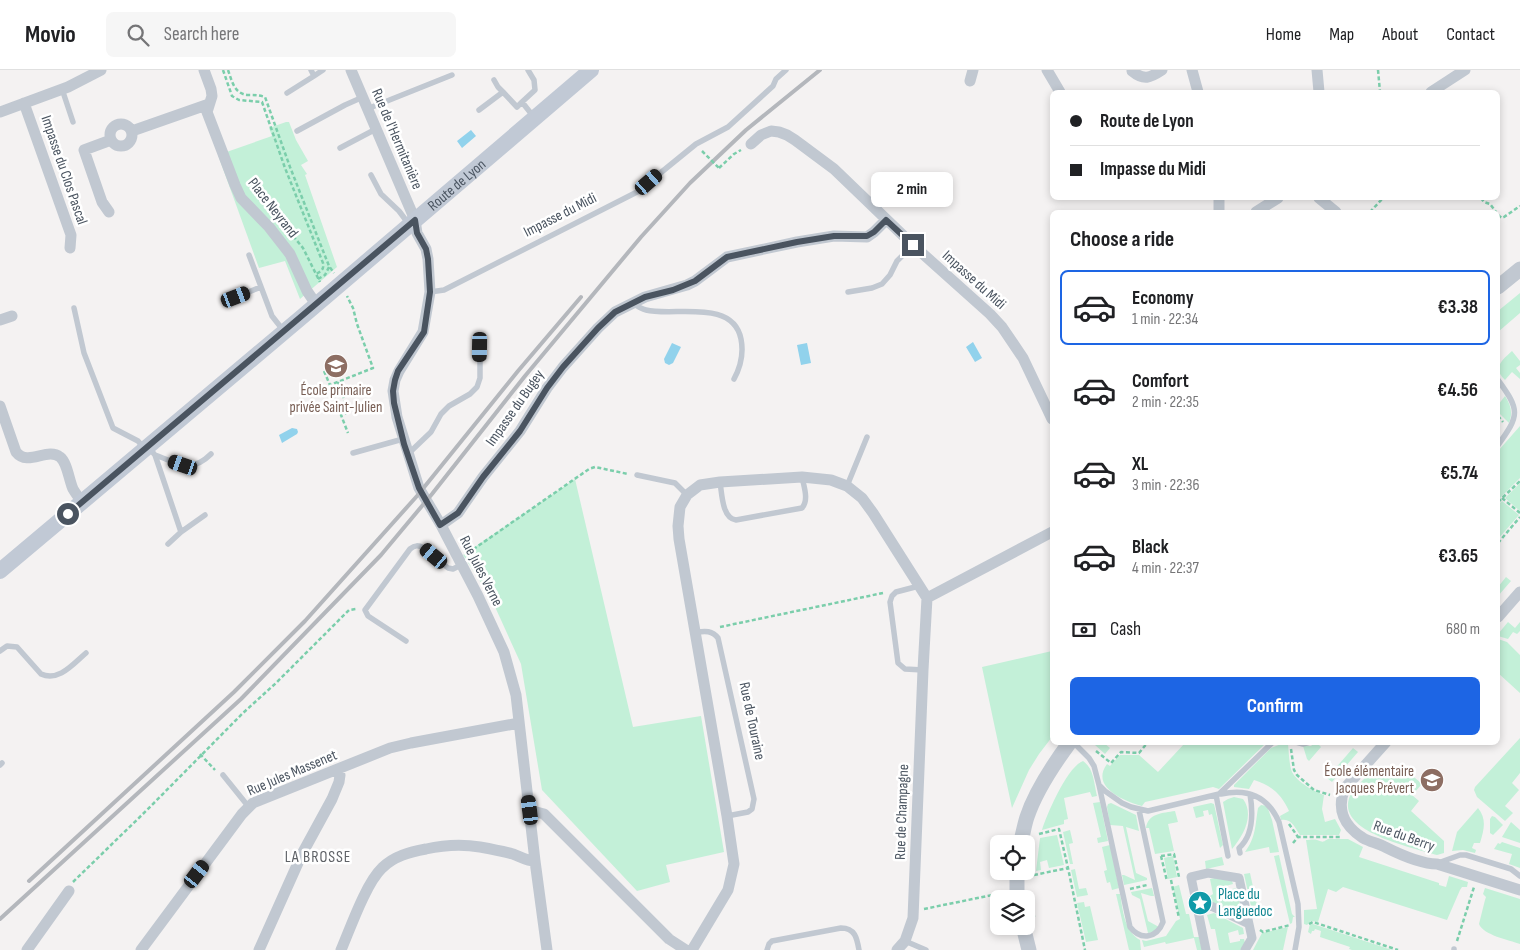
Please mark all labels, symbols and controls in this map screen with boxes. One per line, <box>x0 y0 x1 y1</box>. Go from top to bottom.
search box <box>106 12 456 57</box>
text: Movio <box>25 20 76 49</box>
icon: search <box>124 21 152 49</box>
text: Search here <box>164 23 239 46</box>
text: Home <box>1266 24 1301 45</box>
text: Map <box>1329 24 1354 45</box>
text: About <box>1382 24 1418 45</box>
text: Contact <box>1446 24 1495 45</box>
street label: Rue de l'Hermitanière <box>367 86 427 192</box>
text: Route de Lyon <box>1100 110 1194 133</box>
street label: Impasse du Clos Pascal <box>36 113 92 227</box>
street label: Route de Lyon <box>424 155 490 215</box>
text: Impasse du Midi <box>1100 158 1206 181</box>
car <box>632 166 665 198</box>
callout: 2 min <box>872 172 954 208</box>
street label: Place Neyrand <box>244 174 302 242</box>
text: 2 min <box>897 180 927 199</box>
street label: Impasse du Midi <box>520 188 600 241</box>
text: Choose a ride <box>1070 226 1174 253</box>
route end <box>902 234 924 256</box>
street label: Impasse du Midi <box>938 246 1010 314</box>
car <box>219 285 252 309</box>
icon: car <box>1072 285 1117 330</box>
text: Economy <box>1132 287 1194 310</box>
text: €3.38 <box>1438 296 1478 319</box>
text: 1 min · 22:34 <box>1132 310 1198 329</box>
car <box>472 332 487 362</box>
school or university icon: École primaire privée Saint-Julien <box>323 353 349 379</box>
street label: Impasse du Bugey <box>482 366 548 450</box>
icon: car <box>1072 368 1117 413</box>
text: Comfort <box>1132 370 1189 393</box>
text: €4.56 <box>1437 379 1478 402</box>
place label: École primaire privée Saint-Julien <box>290 381 382 417</box>
text: 2 min · 22:35 <box>1132 393 1199 412</box>
icon: car <box>1072 451 1117 496</box>
car <box>166 453 199 477</box>
text: XL <box>1132 453 1148 476</box>
text: €5.74 <box>1440 462 1478 485</box>
text: 3 min · 22:36 <box>1132 476 1200 495</box>
route start <box>57 503 79 525</box>
street label: Rue Jules Verne <box>455 533 507 609</box>
icon: car <box>1072 534 1117 579</box>
text: Black <box>1132 536 1169 559</box>
car <box>417 541 450 571</box>
text: €3.65 <box>1438 545 1478 568</box>
text: 4 min · 22:37 <box>1132 559 1199 578</box>
icon: cash <box>1070 616 1098 644</box>
text: Cash <box>1110 618 1141 641</box>
text: 680 m <box>1446 620 1480 639</box>
button: Confirm <box>1070 677 1480 735</box>
street label: Rue de Touraine <box>734 680 770 762</box>
street label: Rue Jules Massenet <box>244 745 340 800</box>
place label: École élémentaire Jacques Prévert <box>1324 762 1414 798</box>
street label: Rue de Champagne <box>891 764 913 860</box>
school or university icon: École élémentaire Jacques Prévert <box>1419 767 1445 793</box>
car <box>520 794 539 826</box>
street label: Rue du Berry <box>1371 816 1437 856</box>
map controls <box>990 835 1035 935</box>
button: locate <box>990 835 1035 880</box>
district label: LA BROSSE <box>285 848 351 867</box>
car <box>181 858 212 890</box>
place label: Place du Languedoc <box>1218 885 1273 921</box>
button: layers <box>990 890 1035 935</box>
place icon: Place du Languedoc <box>1187 890 1213 916</box>

